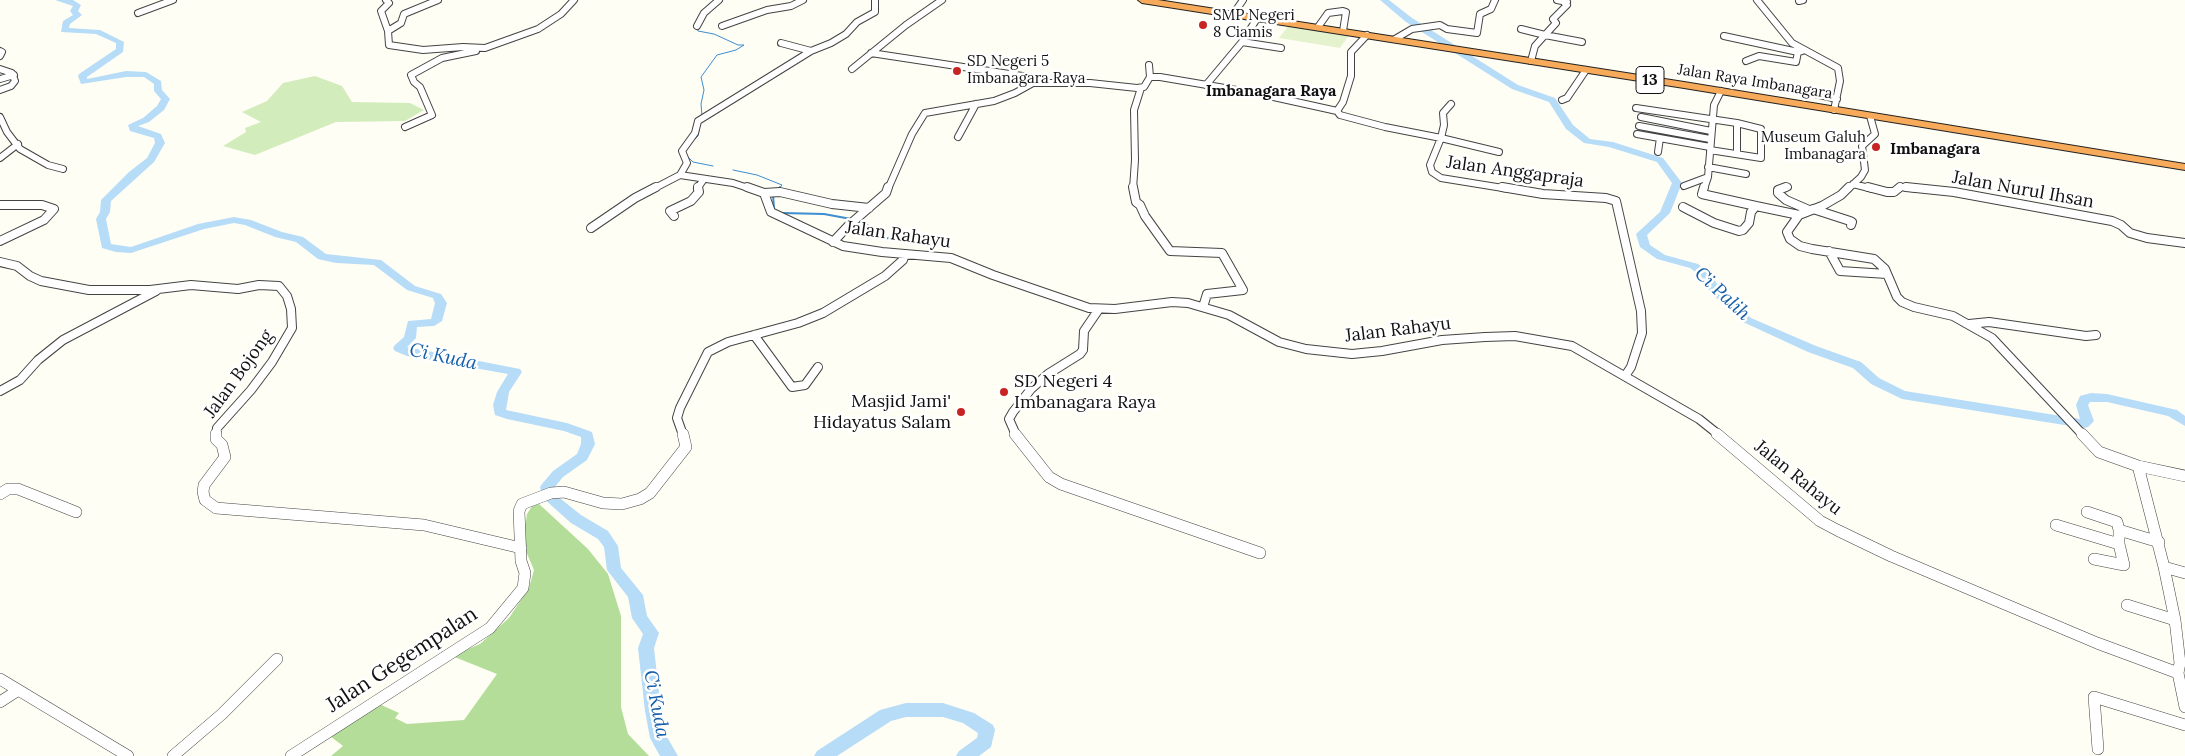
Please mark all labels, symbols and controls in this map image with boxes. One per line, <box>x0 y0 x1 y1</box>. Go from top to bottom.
place label: SMP Negeri 8 Ciamis <box>1213 7 1295 42</box>
marker: SMP Negeri 8 Ciamis <box>1197 19 1209 31</box>
place label: SD Negeri 5 Imbanagara Raya <box>967 53 1085 88</box>
street label: Jalan Raya Imbanagara <box>1676 61 1834 103</box>
marker: SD Negeri 5 Imbanagara Raya <box>951 65 963 77</box>
road number: 13 <box>1636 66 1664 94</box>
district label: Imbanagara Raya <box>1206 81 1336 101</box>
place label: Museum Galuh Imbanagara <box>1761 129 1866 164</box>
district label: Imbanagara <box>1890 139 1980 159</box>
marker: Museum Galuh Imbanagara <box>1870 141 1882 153</box>
street label: Jalan Anggapraja <box>1445 152 1585 192</box>
street label: Jalan Nurul Ihsan <box>1950 167 2096 213</box>
street label: Jalan Rahayu <box>844 217 952 253</box>
water label: Ci Palih <box>1689 262 1755 326</box>
street label: Jalan Rahayu <box>1344 313 1452 347</box>
street label: Jalan Bojong <box>200 326 278 422</box>
water label: Ci Kuda <box>407 339 479 375</box>
place label: SD Negeri 4 Imbanagara Raya <box>1014 371 1156 414</box>
marker: SD Negeri 4 Imbanagara Raya <box>998 386 1010 398</box>
place label: Masjid Jami' Hidayatus Salam <box>813 391 951 434</box>
marker: Masjid Jami' Hidayatus Salam <box>955 406 967 418</box>
street label: Jalan Rahayu <box>1750 436 1846 520</box>
street label: Jalan Gegempalan <box>322 602 482 718</box>
water label: Ci Kuda <box>638 668 674 740</box>

